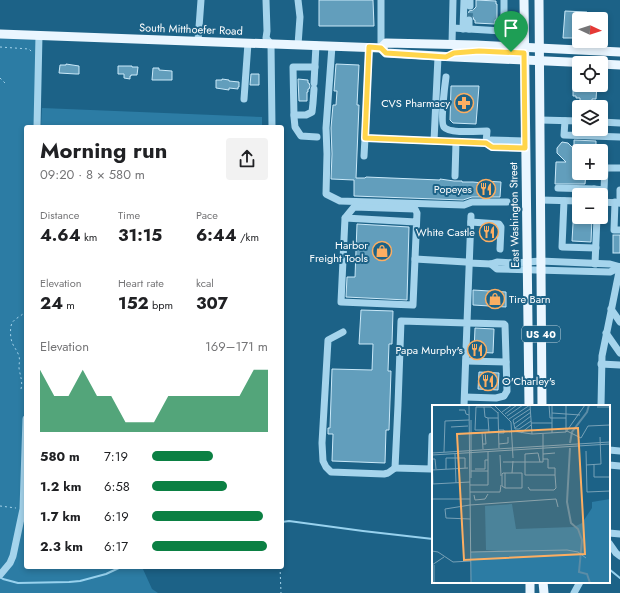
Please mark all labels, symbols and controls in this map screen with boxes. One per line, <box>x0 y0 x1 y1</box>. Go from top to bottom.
pin <box>494 11 528 52</box>
north arrow <box>572 12 608 48</box>
map controls <box>572 12 608 224</box>
icon: arrive <box>500 17 522 39</box>
street label: South Mitthoefer Road <box>139 19 243 39</box>
button: locate <box>572 56 608 92</box>
pharmacy icon: CVS Pharmacy <box>453 92 475 114</box>
place label: CVS Pharmacy <box>381 95 450 111</box>
button: layers <box>572 100 608 136</box>
text: Morning run <box>40 134 167 166</box>
button: share <box>226 138 268 180</box>
button: + <box>572 144 608 180</box>
street label: East Washington Street <box>505 162 523 268</box>
text: 09:20 · 8 × 580 m <box>40 165 145 184</box>
restaurant icon: Popeyes <box>475 178 497 200</box>
place label: Popeyes <box>434 181 473 197</box>
button: − <box>572 188 608 224</box>
text: Distance <box>40 207 79 223</box>
text: Time <box>118 207 140 223</box>
text: Pace <box>196 207 218 223</box>
restaurant icon: White Castle <box>478 221 500 243</box>
text: 4.64 <box>40 223 81 247</box>
text: 31:15 <box>118 223 162 247</box>
text: 6:44 <box>196 223 237 247</box>
place label: White Castle <box>416 224 475 240</box>
text: km <box>81 229 97 245</box>
text: /km <box>237 229 259 245</box>
place label: Harbor Freight Tools <box>310 237 369 266</box>
shop icon: Harbor Freight Tools <box>371 240 393 262</box>
text: Elevation <box>40 275 82 291</box>
text: Heart rate <box>118 275 164 291</box>
text: kcal <box>196 275 214 291</box>
shop icon: Tire Barn <box>484 288 506 310</box>
text: 24 <box>40 291 63 315</box>
text: 152 <box>118 291 149 315</box>
text: 307 <box>196 291 228 315</box>
place label: Tire Barn <box>509 291 551 307</box>
text: m <box>63 297 75 313</box>
text: bpm <box>149 297 173 313</box>
road number: US 40 <box>522 326 560 342</box>
text: Elevation <box>40 337 89 356</box>
text: 169–171 m <box>205 337 268 356</box>
restaurant icon: Papa Murphy's <box>466 339 488 361</box>
place label: Papa Murphy's <box>395 342 464 358</box>
restaurant icon: O'Charley's <box>477 370 499 392</box>
place label: O'Charley's <box>502 373 556 389</box>
inset map <box>432 405 610 583</box>
text: 580 m <box>40 447 80 466</box>
text: 7:19 <box>104 447 128 466</box>
text: 1.2 km <box>40 477 81 496</box>
text: 6:58 <box>104 477 130 496</box>
text: 1.7 km <box>40 507 81 526</box>
text: 6:19 <box>104 507 129 526</box>
text: 2.3 km <box>40 537 83 556</box>
text: 6:17 <box>104 537 128 556</box>

